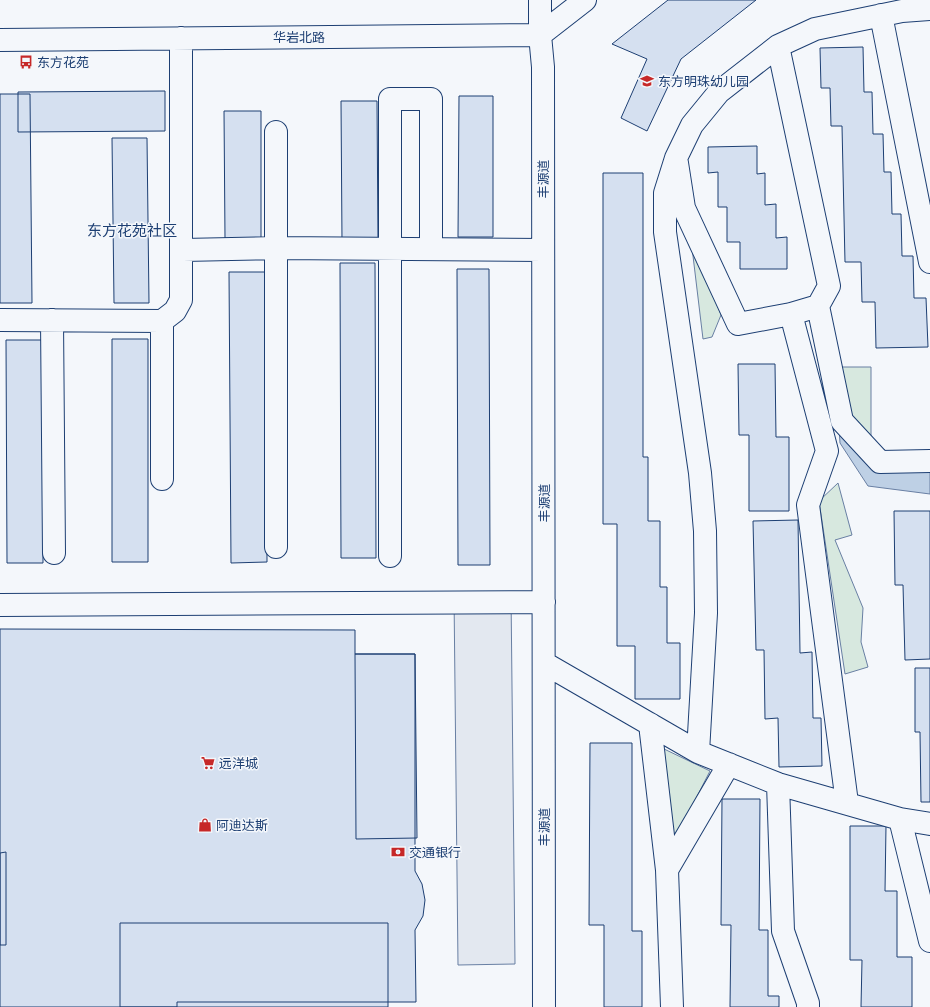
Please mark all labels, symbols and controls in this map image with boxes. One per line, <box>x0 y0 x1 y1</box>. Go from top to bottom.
street label: 华岩北路 <box>273 30 325 44</box>
bus stop icon: 东方花苑 <box>18 54 34 70</box>
place label: 东方花苑 <box>37 55 89 69</box>
school or university icon: 东方明珠幼儿园 <box>639 73 655 89</box>
place label: 东方明珠幼儿园 <box>658 74 749 88</box>
street label: 丰源道 <box>536 159 550 199</box>
district label: 东方花苑社区 <box>87 222 177 239</box>
street label: 丰源道 <box>537 483 551 523</box>
supermarket icon: 远洋城 <box>200 755 216 771</box>
place label: 远洋城 <box>219 756 258 770</box>
street label: 丰源道 <box>537 807 551 847</box>
shop icon: 阿迪达斯 <box>197 817 213 833</box>
place label: 阿迪达斯 <box>216 818 268 832</box>
bank icon: 交通银行 <box>390 844 406 860</box>
place label: 交通银行 <box>409 845 461 859</box>

